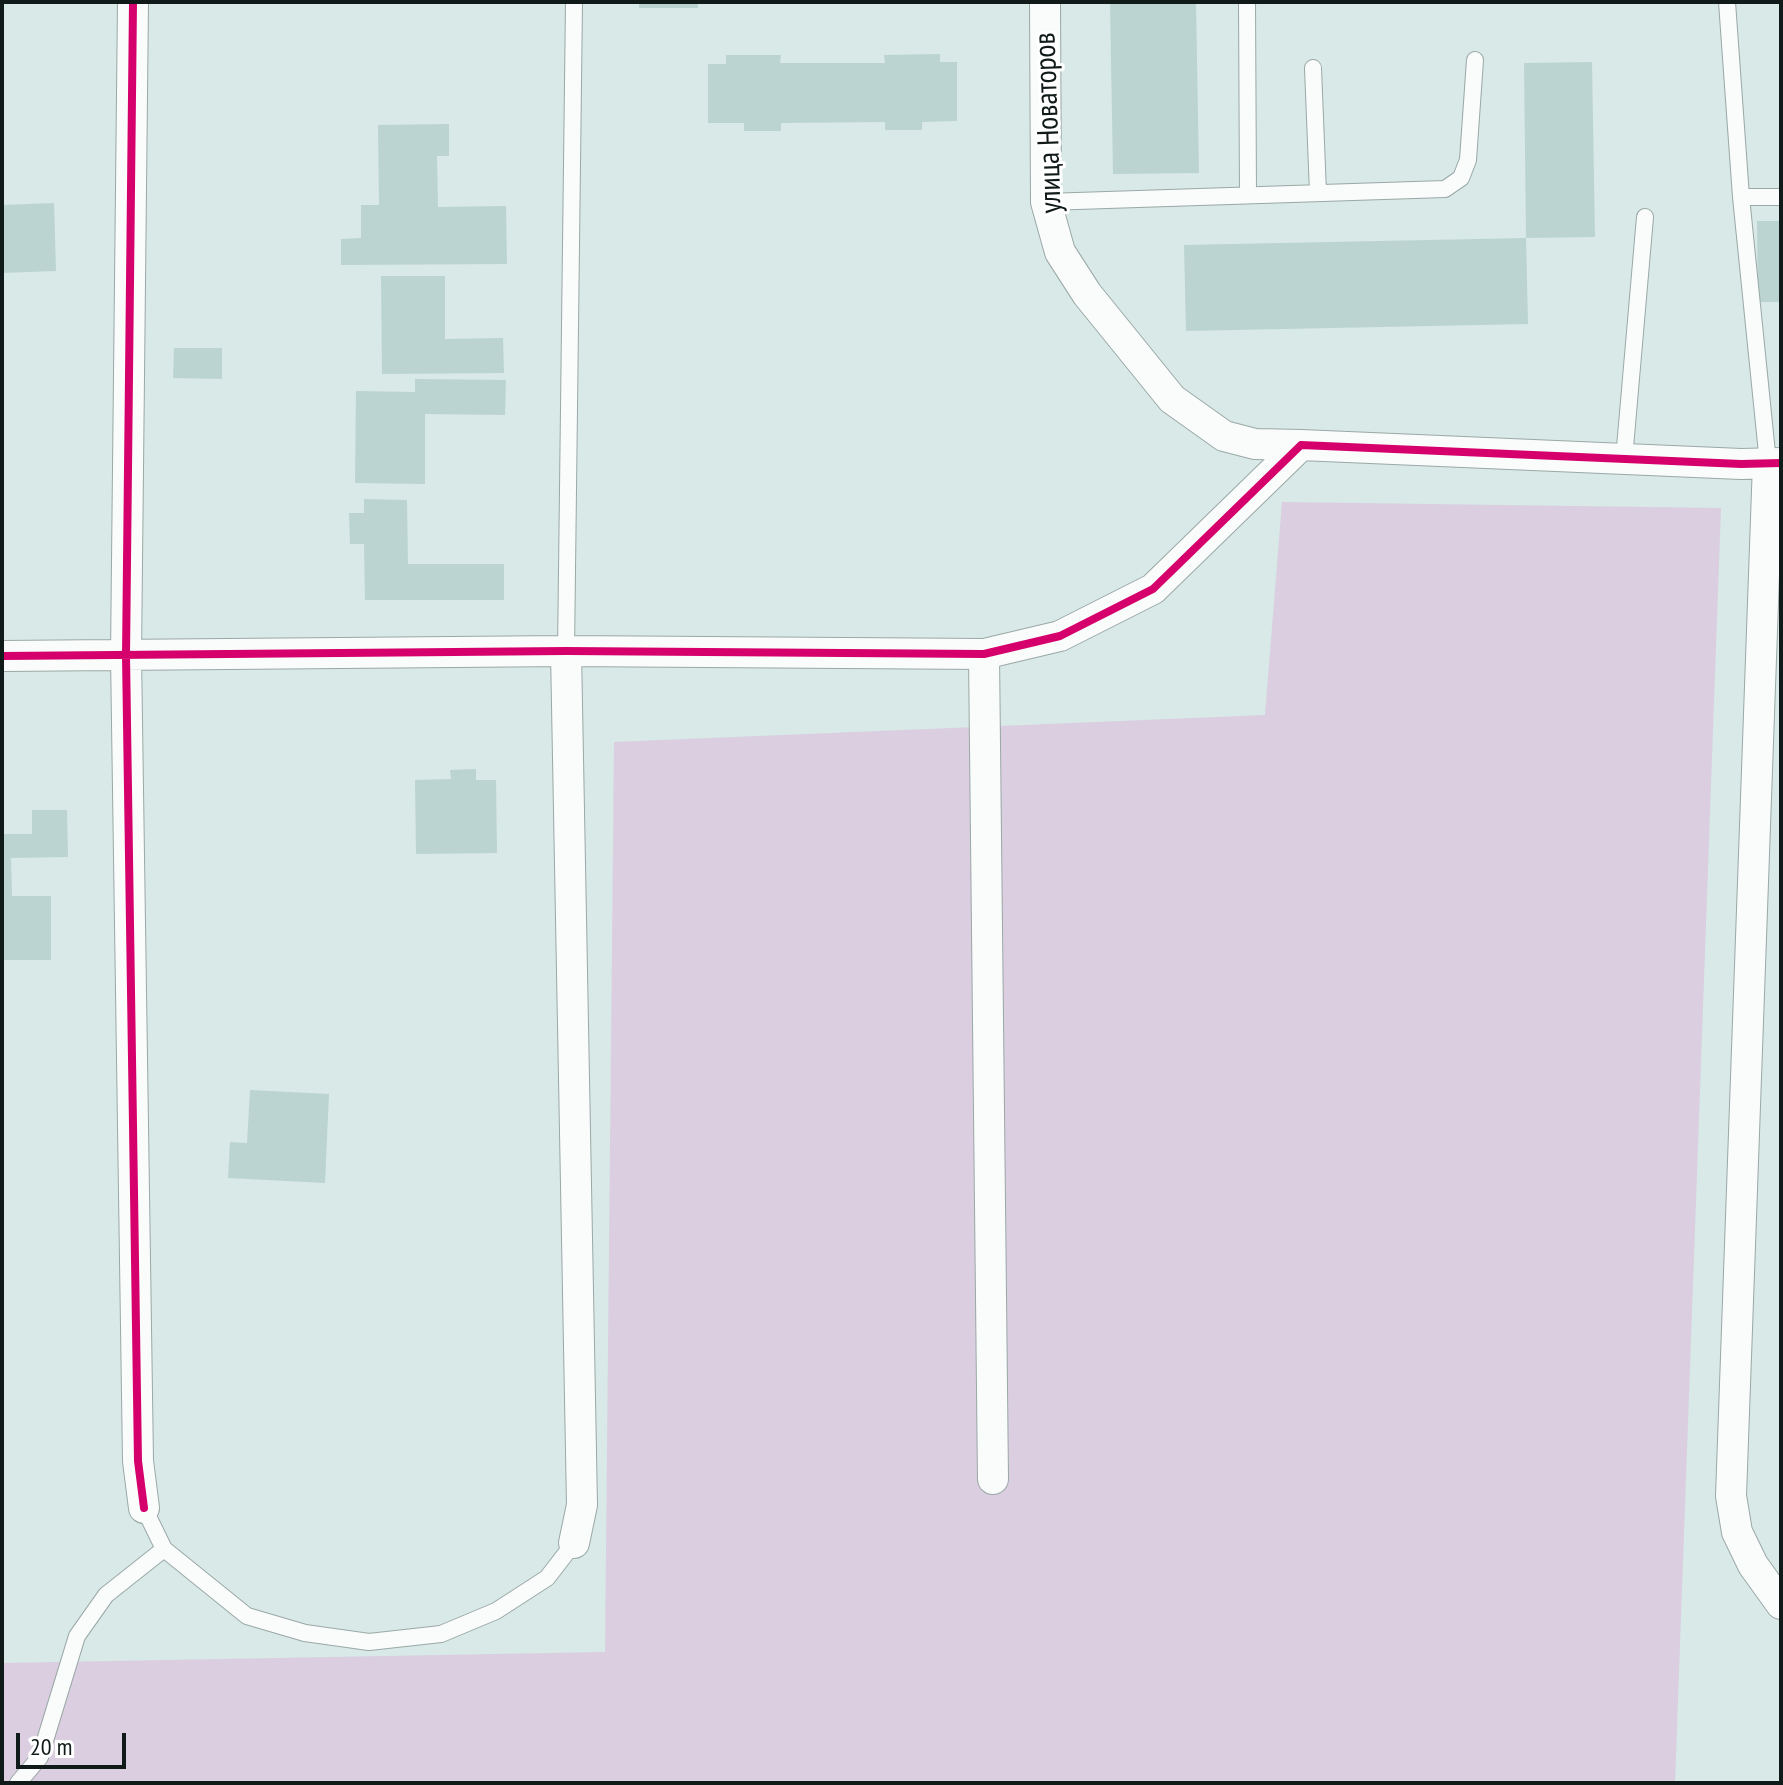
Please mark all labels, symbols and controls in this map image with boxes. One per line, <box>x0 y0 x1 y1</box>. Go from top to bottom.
street label: улица Новаторов <box>1028 32 1070 214</box>
scale bar <box>20 1717 130 1767</box>
text: 20 m <box>30 1731 72 1762</box>

